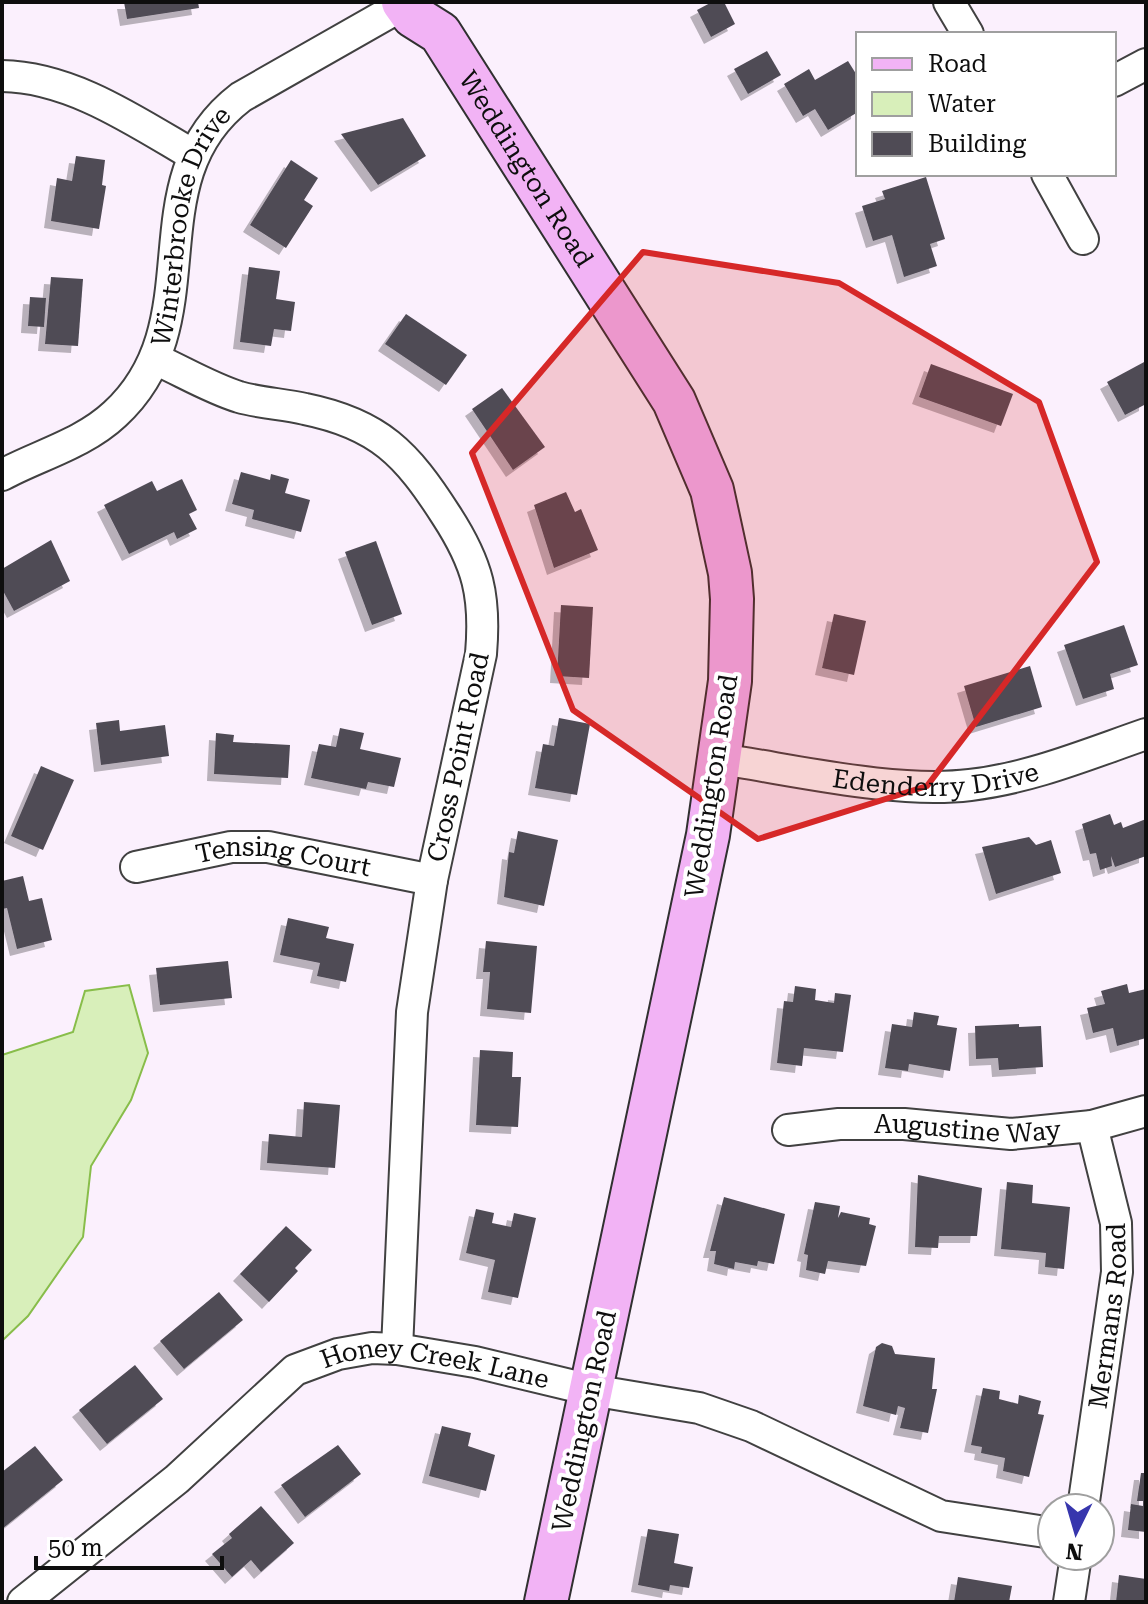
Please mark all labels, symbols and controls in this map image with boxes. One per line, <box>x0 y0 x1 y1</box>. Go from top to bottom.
legend <box>856 32 1116 176</box>
text: Road <box>928 50 987 78</box>
street label: Weddington Road <box>453 65 600 272</box>
text: Water <box>928 90 996 118</box>
street label: Winterbrooke Drive <box>145 100 237 350</box>
text: Building <box>928 130 1026 158</box>
street label: Cross Point Road <box>421 649 495 865</box>
street label: Weddington Road <box>679 672 744 900</box>
street label: Edenderry Drive <box>831 756 1042 802</box>
street label: Tensing Court <box>193 831 374 882</box>
street label: Augustine Way <box>874 1109 1063 1149</box>
street label: Mermans Road <box>1082 1222 1132 1411</box>
street label: Weddington Road <box>546 1307 622 1535</box>
street label: Honey Creek Lane <box>316 1333 552 1394</box>
north arrow <box>1036 1492 1116 1572</box>
scale bar <box>36 1520 222 1570</box>
text: 50 m <box>48 1534 103 1562</box>
text: N <box>1065 1538 1084 1565</box>

